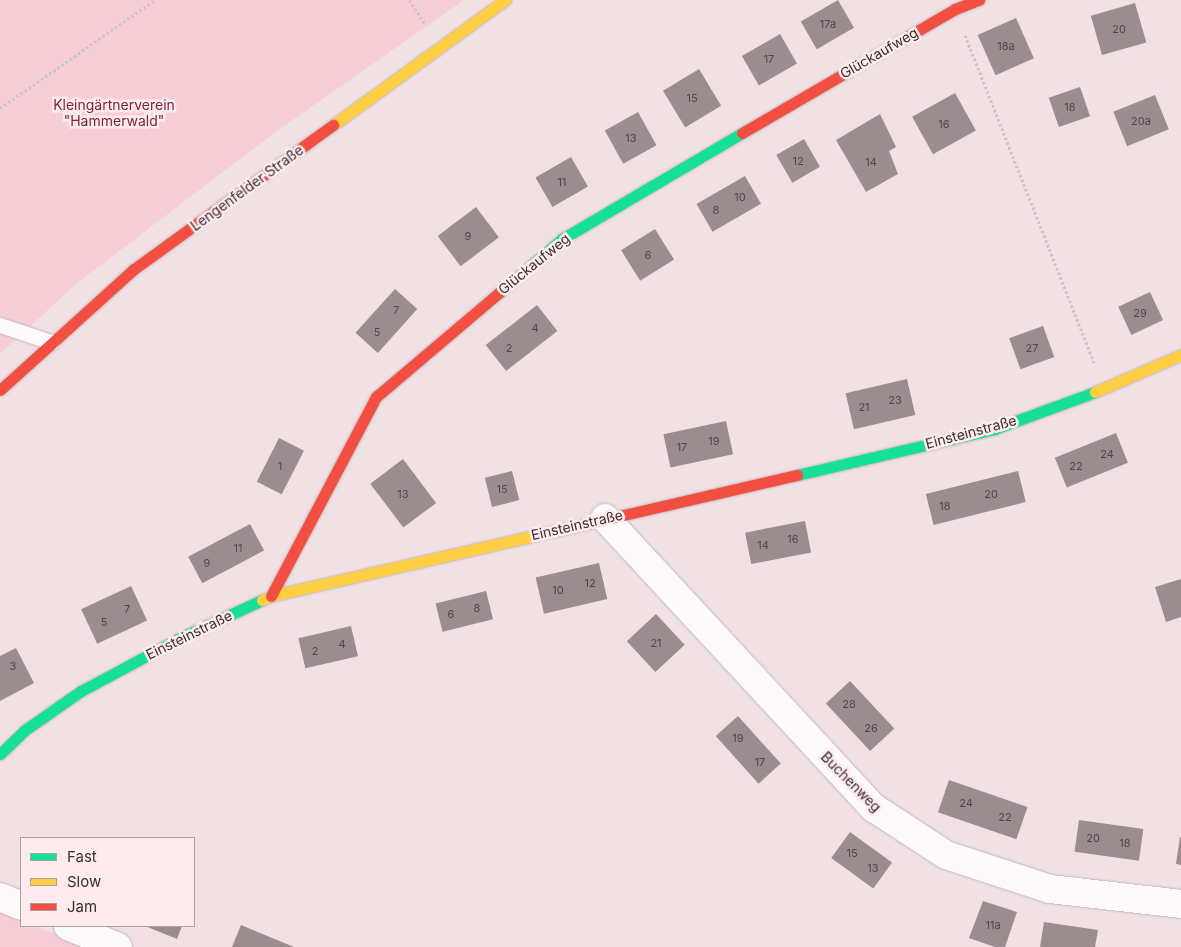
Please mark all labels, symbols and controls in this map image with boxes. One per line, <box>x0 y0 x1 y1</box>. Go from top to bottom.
house number: 17a <box>820 17 836 31</box>
house number: 20 <box>1112 22 1126 36</box>
street label: Glückaufweg <box>837 24 921 82</box>
house number: 18a <box>997 39 1015 53</box>
house number: 17 <box>764 52 774 66</box>
house number: 15 <box>686 91 698 105</box>
park label: Kleingärtnerverein "Hammerwald" <box>53 97 175 130</box>
house number: 18 <box>1064 100 1076 114</box>
house number: 20a <box>1131 114 1151 128</box>
house number: 16 <box>938 117 950 131</box>
house number: 13 <box>625 131 637 145</box>
street label: Lengenfelder Straße <box>187 141 307 235</box>
house number: 12 <box>792 154 804 168</box>
house number: 14 <box>865 155 877 169</box>
house number: 11 <box>558 175 566 189</box>
house number: 10 <box>734 190 746 204</box>
house number: 8 <box>713 203 719 217</box>
house number: 9 <box>465 229 471 243</box>
street label: Glückaufweg <box>495 230 573 298</box>
house number: 6 <box>645 248 651 262</box>
house number: 7 <box>393 303 399 317</box>
house number: 29 <box>1133 306 1147 320</box>
house number: 4 <box>531 321 539 335</box>
house number: 5 <box>374 325 380 339</box>
house number: 2 <box>506 341 512 355</box>
house number: 27 <box>1026 341 1038 355</box>
house number: 23 <box>888 393 902 407</box>
house number: 21 <box>858 400 870 414</box>
street label: Einsteinstraße <box>924 412 1018 452</box>
house number: 19 <box>708 434 720 448</box>
house number: 17 <box>677 440 687 454</box>
house number: 24 <box>1100 447 1114 461</box>
house number: 1 <box>278 459 282 473</box>
house number: 22 <box>1069 459 1083 473</box>
house number: 15 <box>496 482 508 496</box>
house number: 13 <box>397 487 409 501</box>
house number: 20 <box>984 487 998 501</box>
house number: 18 <box>939 499 951 513</box>
street label: Einsteinstraße <box>529 506 625 544</box>
house number: 16 <box>787 532 799 546</box>
house number: 14 <box>757 538 769 552</box>
house number: 11 <box>234 541 242 555</box>
house number: 9 <box>204 556 210 570</box>
house number: 12 <box>584 576 596 590</box>
house number: 10 <box>552 583 564 597</box>
house number: 8 <box>474 601 480 615</box>
house number: 7 <box>124 602 130 616</box>
street label: Einsteinstraße <box>143 607 235 663</box>
house number: 6 <box>448 607 454 621</box>
house number: 5 <box>101 615 107 629</box>
house number: 21 <box>650 636 662 650</box>
house number: 4 <box>338 637 346 651</box>
house number: 2 <box>312 644 318 658</box>
house number: 3 <box>10 659 16 673</box>
house number: 28 <box>842 697 856 711</box>
house number: 26 <box>864 721 878 735</box>
house number: 19 <box>732 731 744 745</box>
street label: Buchenweg <box>817 748 885 816</box>
house number: 17 <box>755 755 765 769</box>
house number: 24 <box>959 796 973 810</box>
house number: 22 <box>998 810 1012 824</box>
house number: 20 <box>1086 831 1100 845</box>
house number: 18 <box>1119 836 1131 850</box>
legend <box>20 837 195 927</box>
house number: 15 <box>846 846 858 860</box>
text: Fast <box>67 847 97 866</box>
house number: 13 <box>867 861 879 875</box>
text: Slow <box>67 872 101 891</box>
text: Jam <box>67 897 97 916</box>
house number: 11a <box>985 918 1001 932</box>

